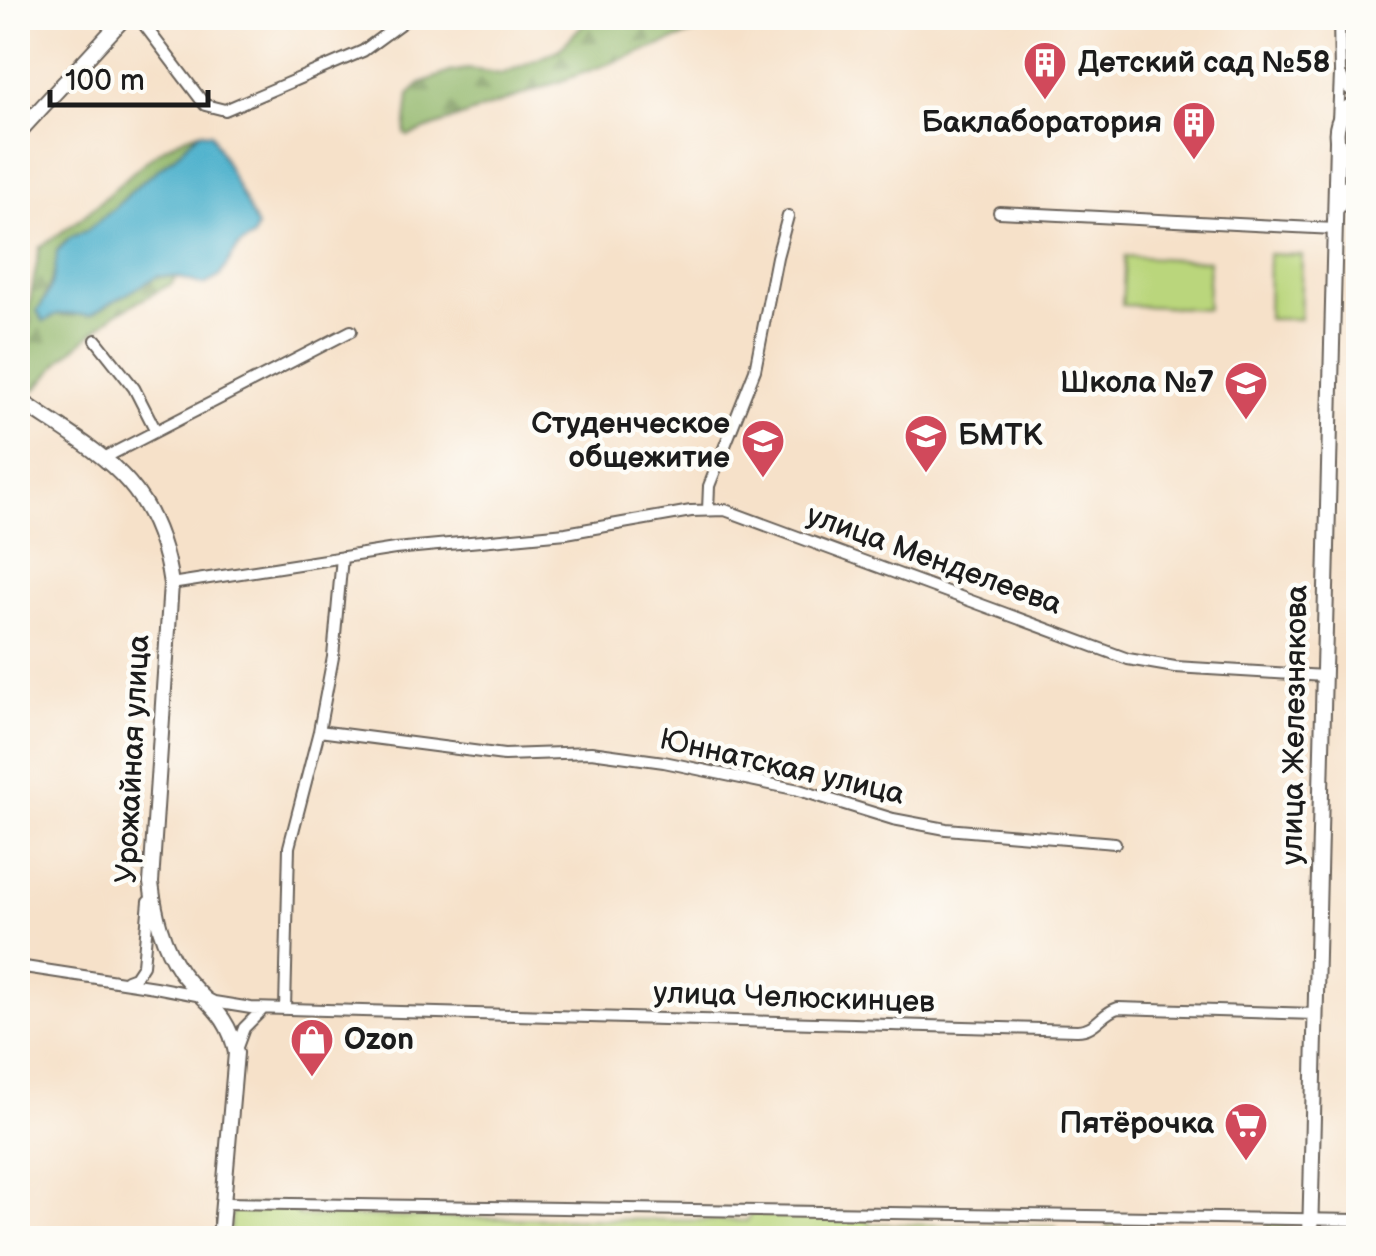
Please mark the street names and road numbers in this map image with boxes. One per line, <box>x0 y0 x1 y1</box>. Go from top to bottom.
street label: улица Менделеева <box>802 497 1067 623</box>
street label: улица Железнякова <box>1275 584 1315 866</box>
street label: Урожайная улица <box>108 633 158 884</box>
street label: Юннатская улица <box>656 721 908 813</box>
street label: улица Челюскинцев <box>653 975 936 1021</box>

